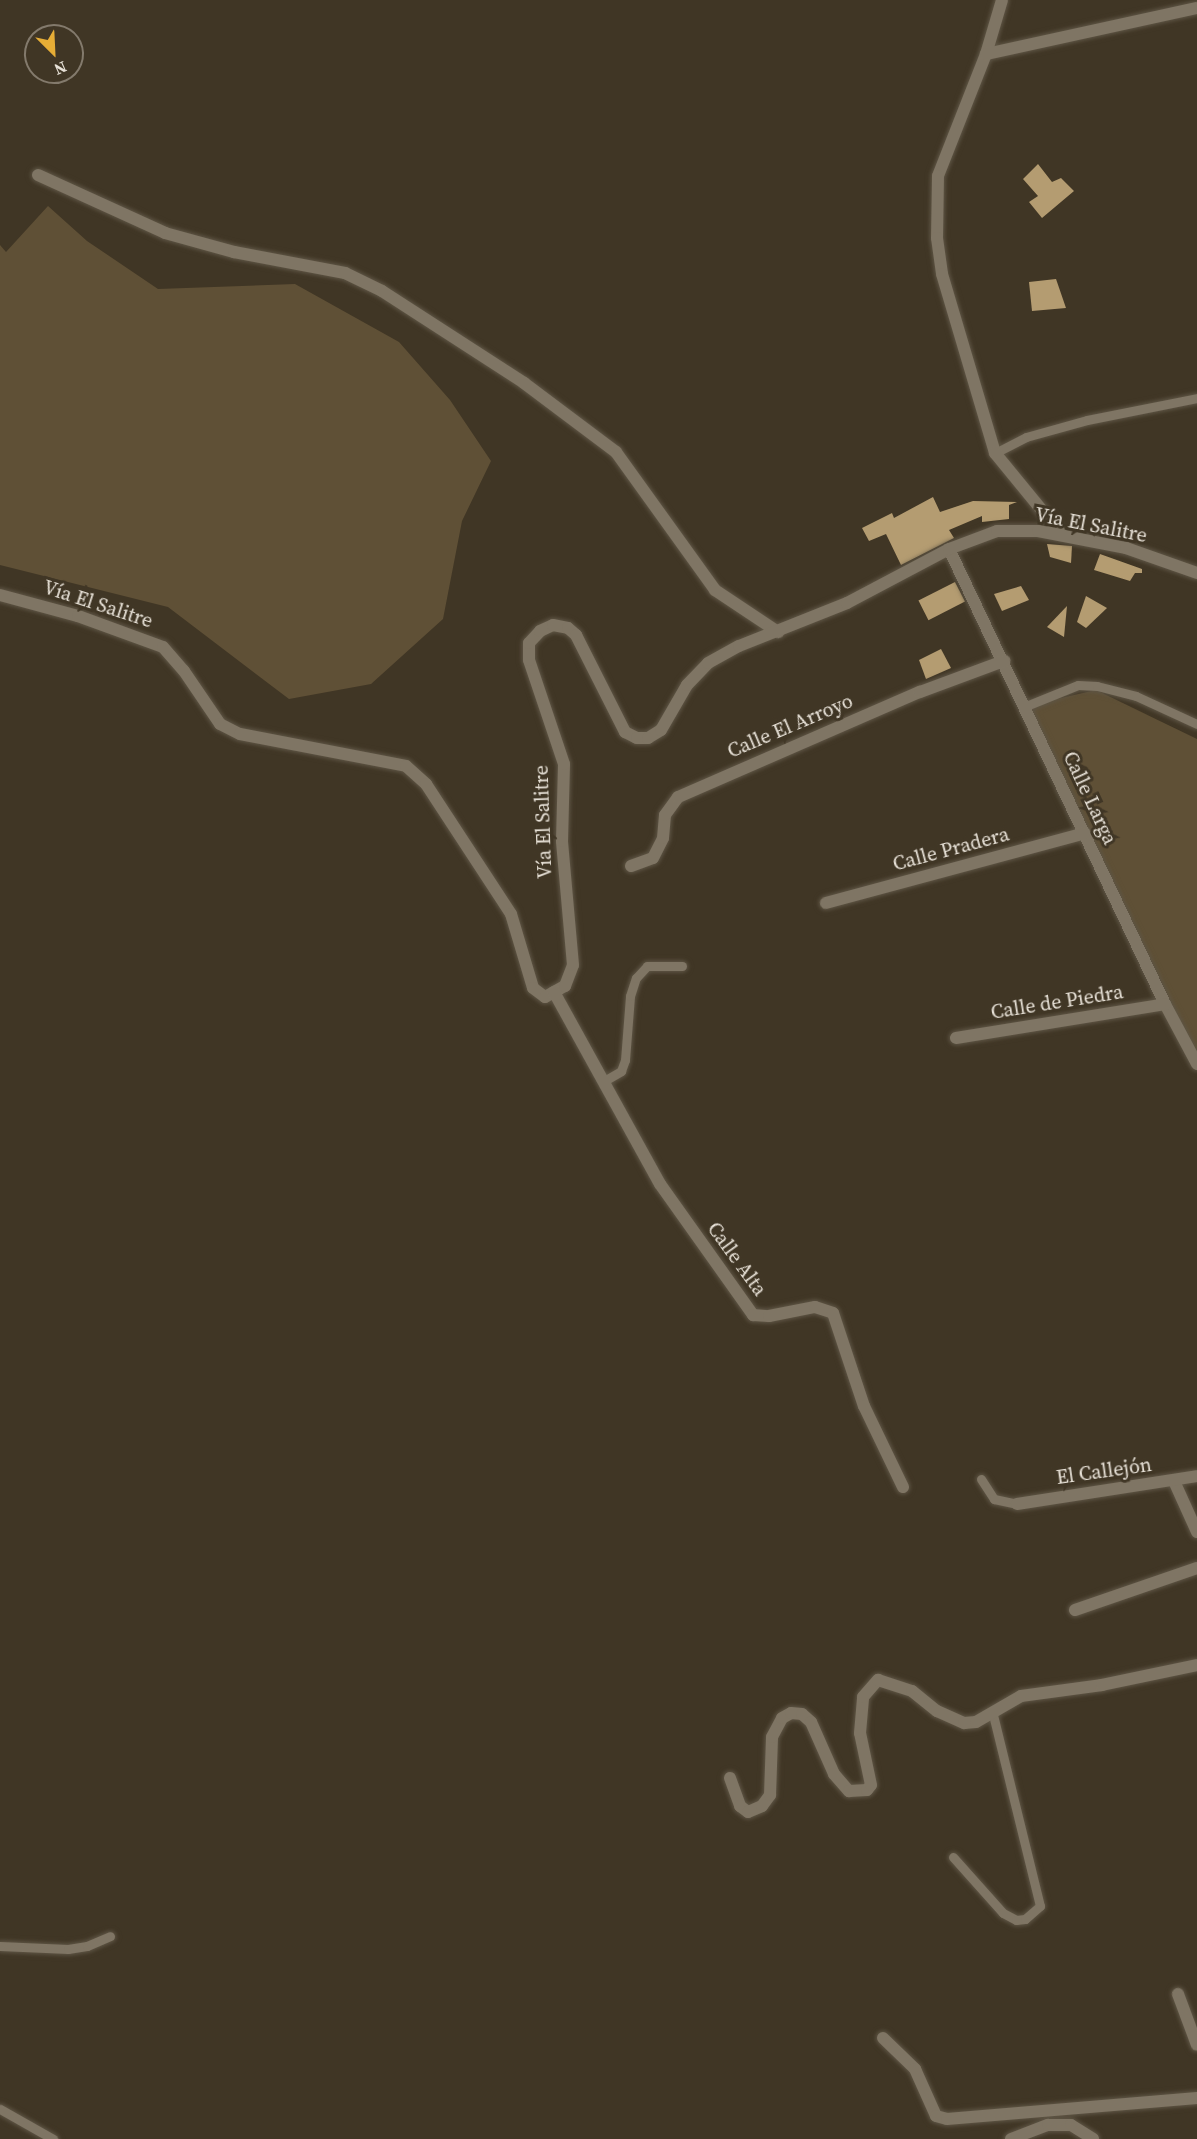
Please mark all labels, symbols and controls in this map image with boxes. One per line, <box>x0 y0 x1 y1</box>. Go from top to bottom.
north arrow <box>24 24 84 84</box>
text: N <box>51 56 70 81</box>
street label: Vía El Salitre <box>1033 502 1149 548</box>
street label: Vía El Salitre <box>40 575 156 633</box>
street label: Calle El Arroyo <box>724 689 856 763</box>
street label: Calle Larga <box>1058 748 1122 848</box>
street label: Vía El Salitre <box>529 765 557 879</box>
street label: Calle Pradera <box>890 822 1012 876</box>
street label: Calle de Piedra <box>989 980 1125 1024</box>
street label: Calle Alta <box>702 1217 772 1301</box>
street label: El Callejón <box>1055 1452 1153 1490</box>

